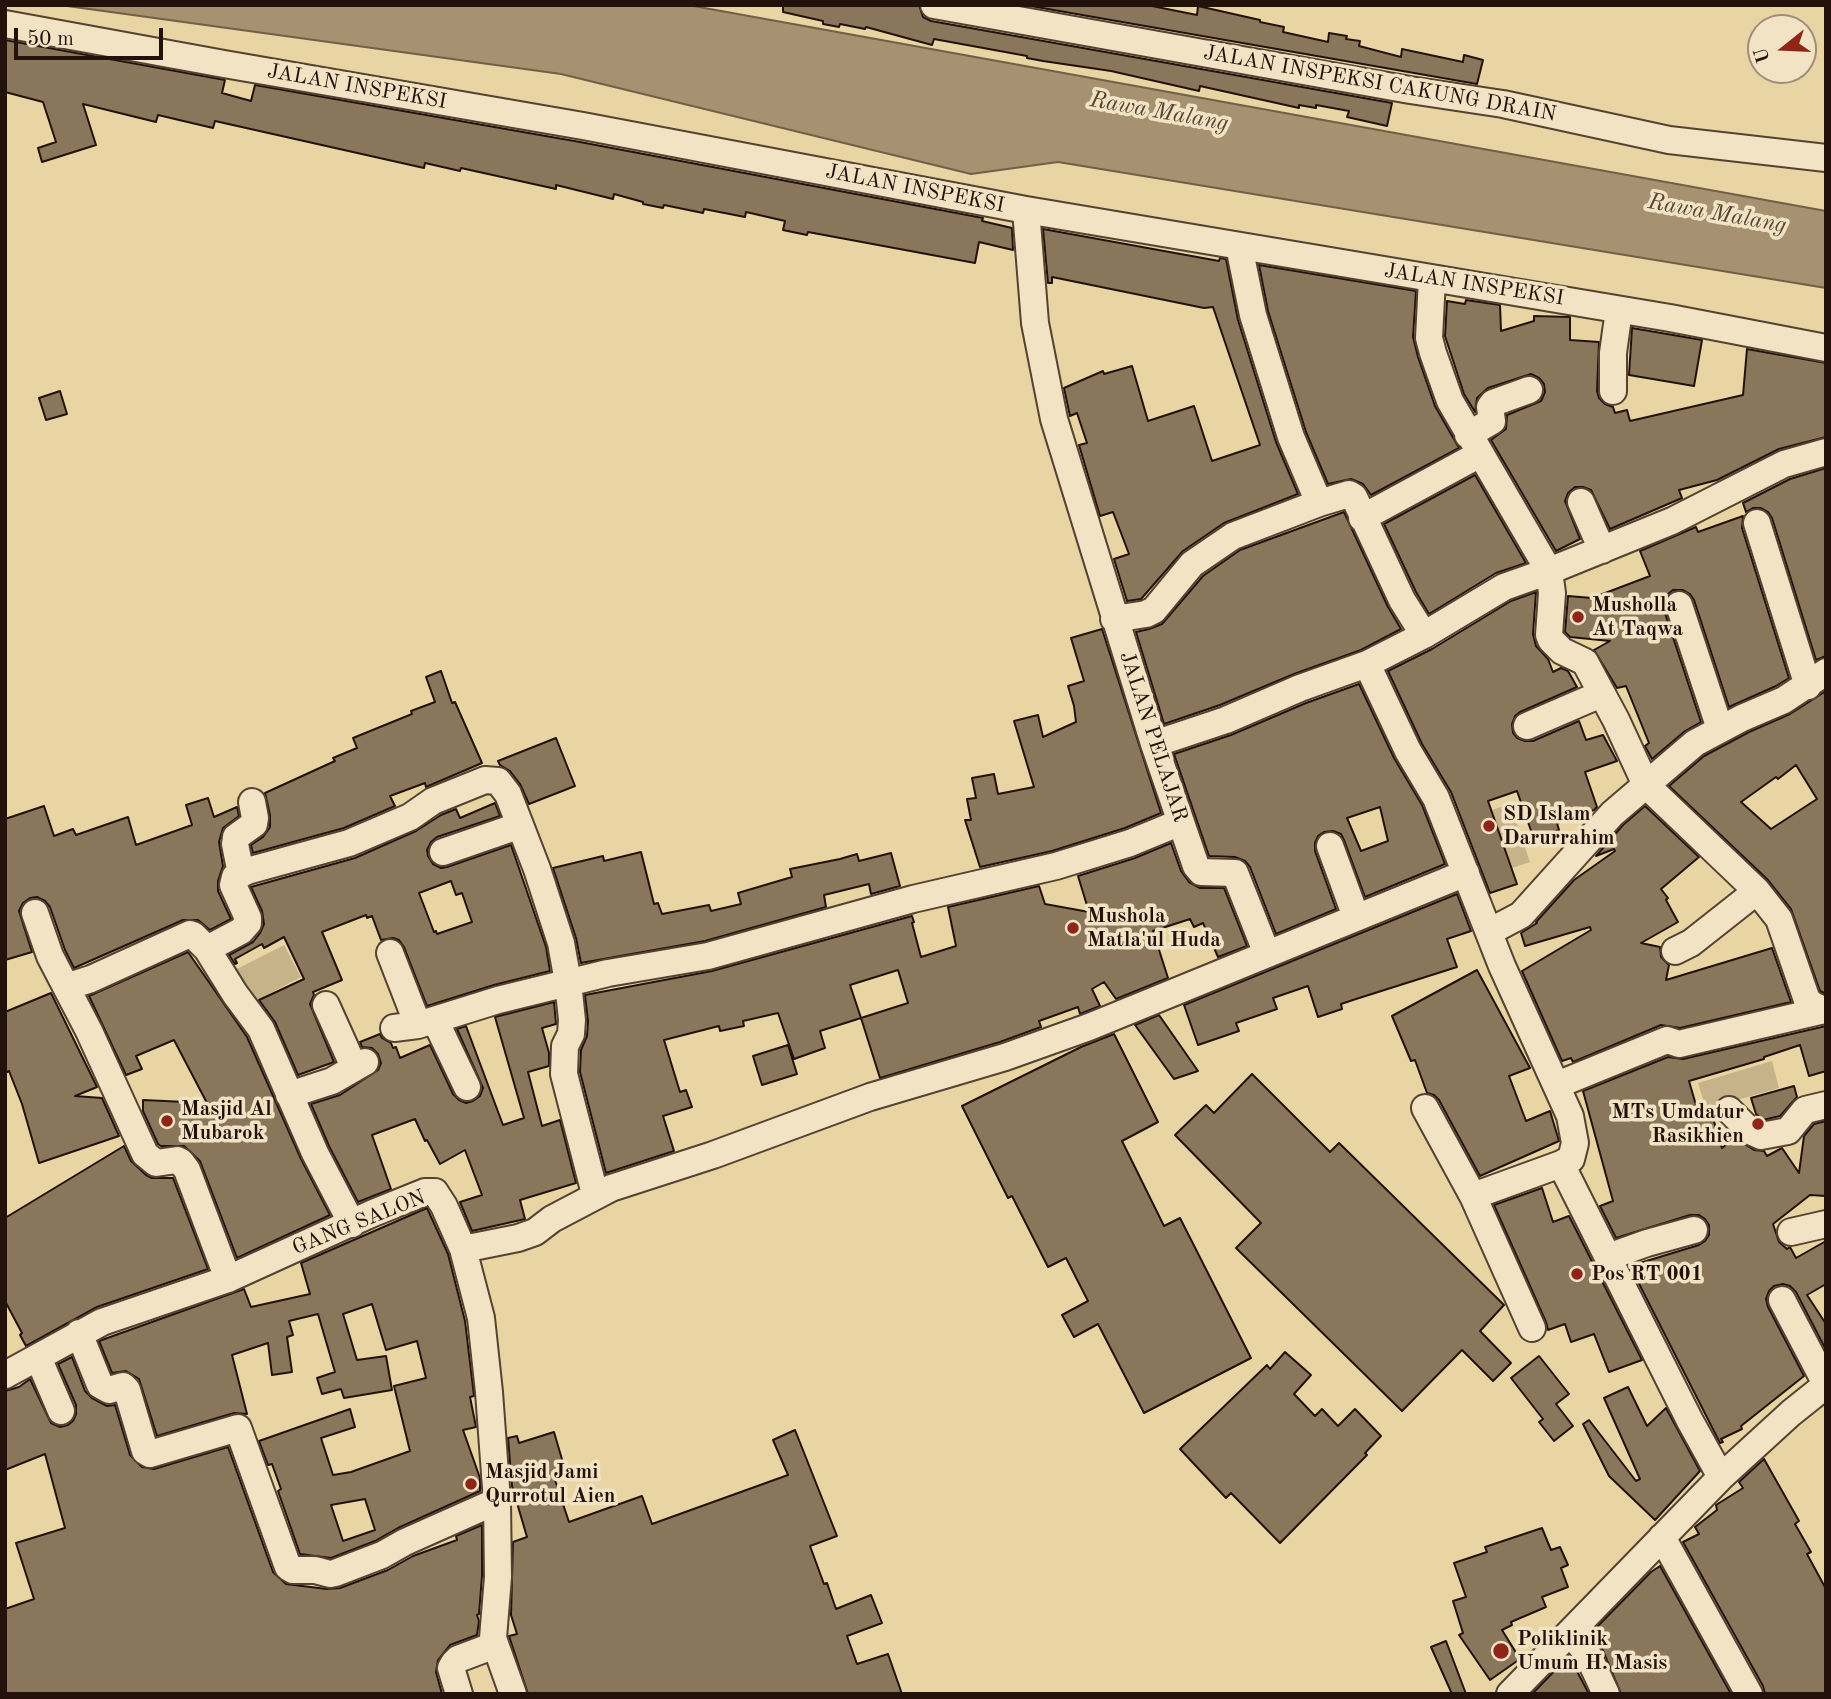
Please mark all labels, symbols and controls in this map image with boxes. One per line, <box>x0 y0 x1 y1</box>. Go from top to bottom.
scale bar <box>18 14 166 58</box>
north arrow <box>1747 14 1817 84</box>
text: 50 m <box>27 29 74 50</box>
street label: JALAN INSPEKSI CAKUNG DRAIN <box>1202 41 1558 127</box>
text: U <box>1752 45 1775 65</box>
street label: JALAN INSPEKSI <box>265 59 449 115</box>
water label: Rawa Malang <box>1088 86 1230 138</box>
street label: JALAN INSPEKSI <box>823 159 1007 219</box>
water label: Rawa Malang <box>1646 188 1788 240</box>
street label: JALAN INSPEKSI <box>1382 258 1566 312</box>
place label: Musholla At Taqwa <box>1592 592 1683 642</box>
marker: Musholla At Taqwa <box>1570 609 1586 625</box>
street label: JALAN PELAJAR <box>1113 648 1193 826</box>
place label: SD Islam Darurrahim <box>1503 801 1615 851</box>
marker: SD Islam Darurrahim <box>1481 818 1497 834</box>
place label: Mushola Matla'ul Huda <box>1087 903 1221 953</box>
marker: Mushola Matla'ul Huda <box>1065 920 1081 936</box>
place label: Masjid Al Mubarok <box>181 1096 272 1146</box>
place label: MTs Umdatur Rasikhien <box>1612 1099 1744 1149</box>
marker: Masjid Al Mubarok <box>159 1113 175 1129</box>
marker: MTs Umdatur Rasikhien <box>1750 1116 1766 1132</box>
street label: GANG SALON <box>289 1185 429 1261</box>
place label: Pos RT 001 <box>1591 1261 1703 1287</box>
marker: Pos RT 001 <box>1569 1266 1585 1282</box>
place label: Masjid Jami Qurrotul Aien <box>485 1459 615 1509</box>
marker: Masjid Jami Qurrotul Aien <box>463 1476 479 1492</box>
place label: Poliklinik Umum H. Masis <box>1517 1626 1667 1676</box>
marker: Poliklinik Umum H. Masis <box>1491 1641 1511 1661</box>

